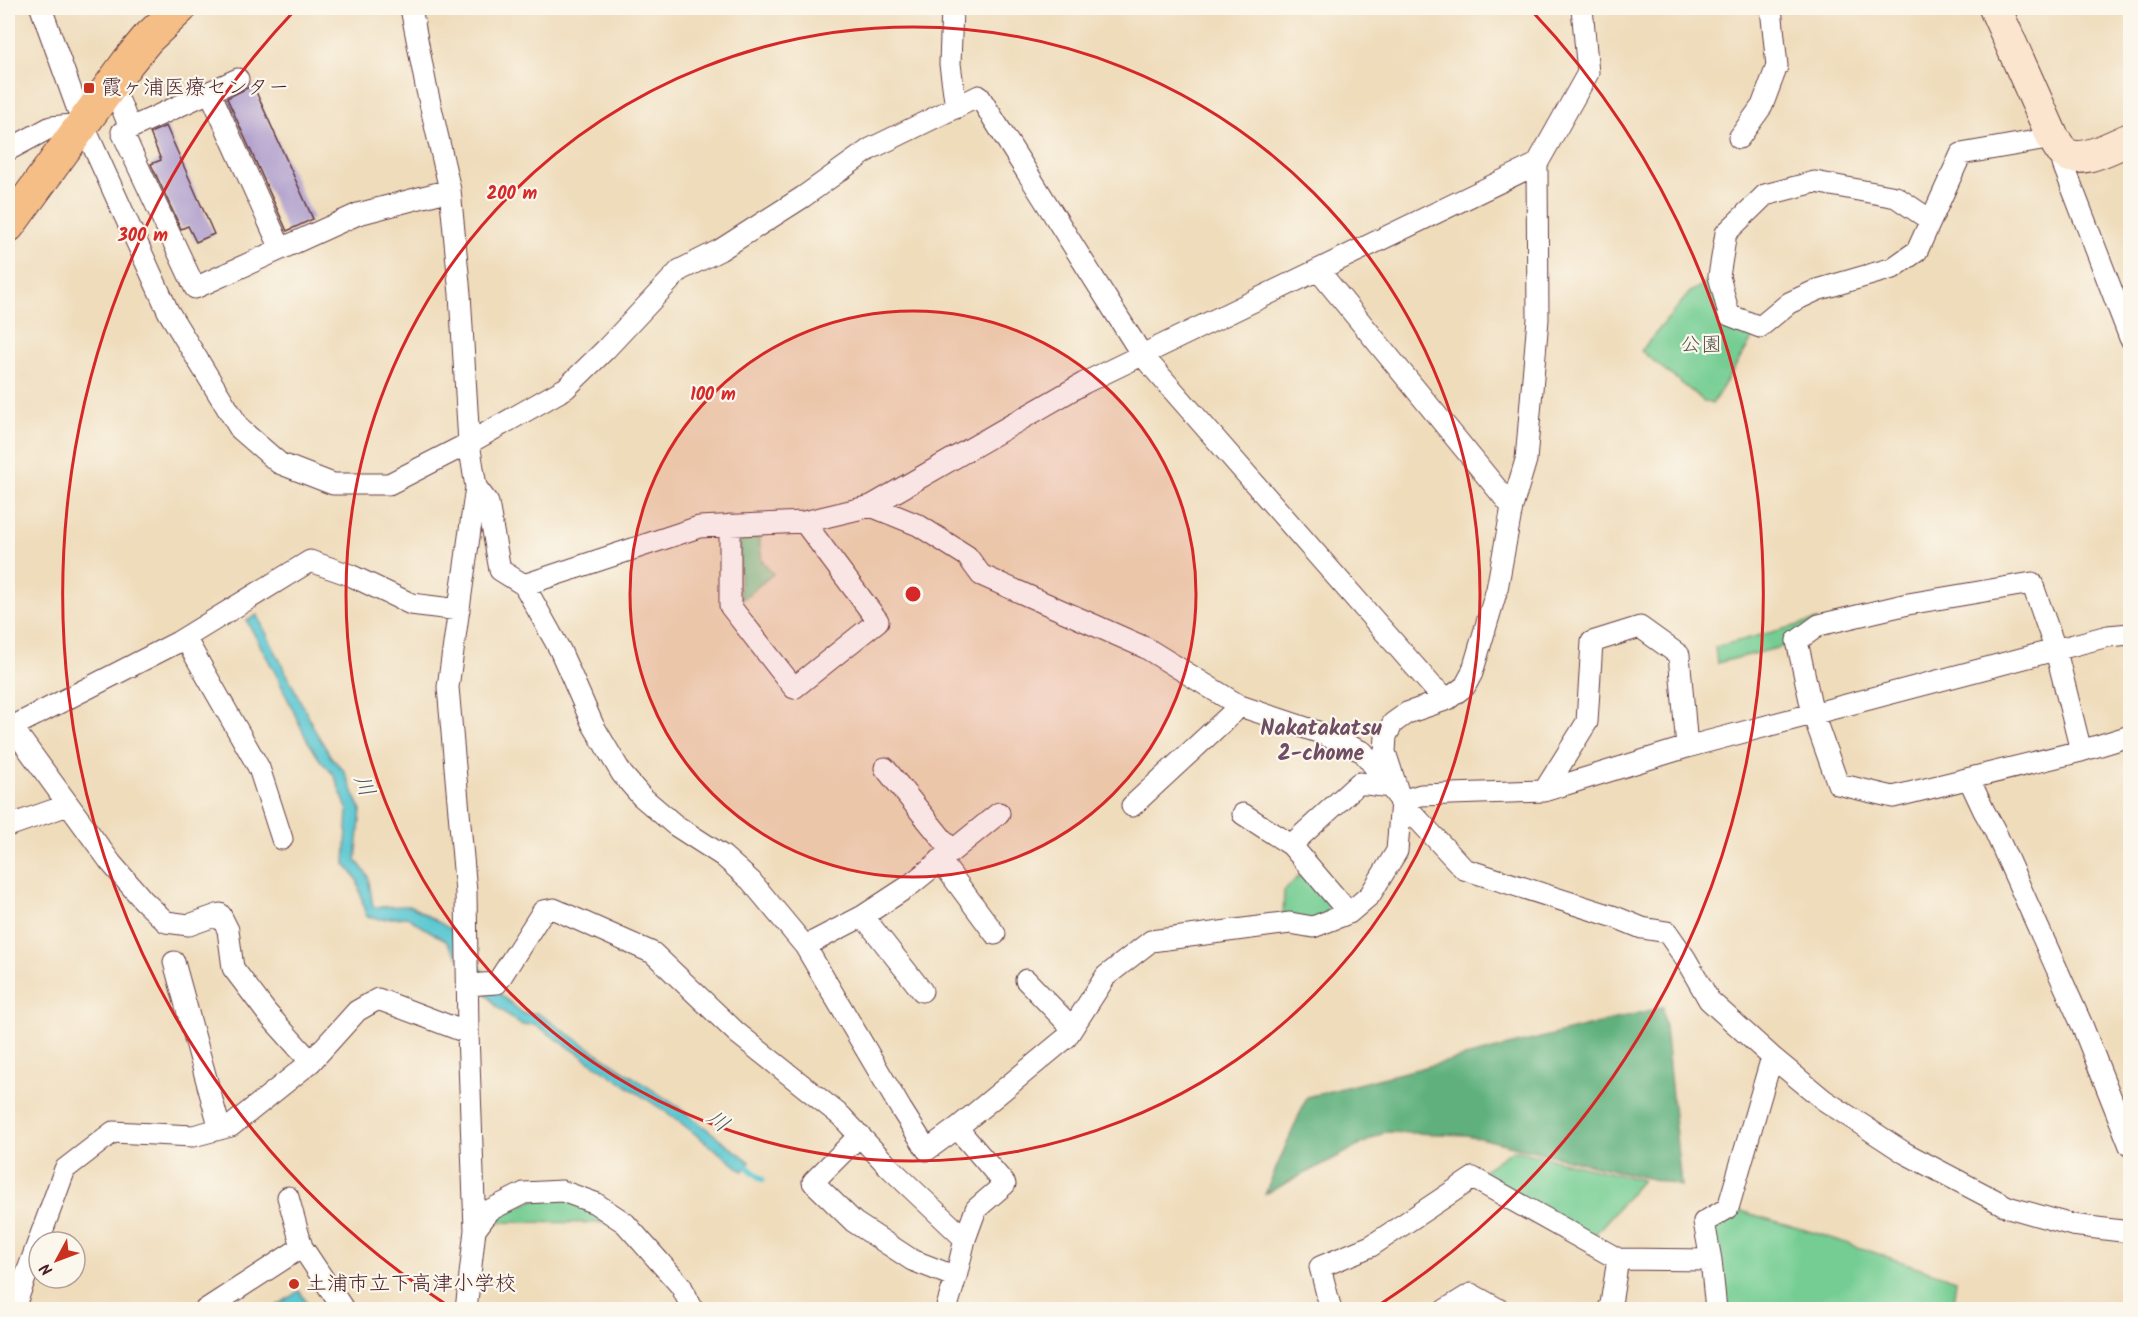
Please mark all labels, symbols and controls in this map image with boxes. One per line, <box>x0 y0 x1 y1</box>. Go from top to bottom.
place label: 霞ヶ浦医療センター <box>101 72 289 105</box>
marker: 霞ヶ浦医療センター <box>82 81 96 95</box>
text: 200 m <box>487 180 538 209</box>
text: 300 m <box>117 222 168 251</box>
park label: 公園 <box>1680 329 1722 362</box>
text: 100 m <box>690 381 736 410</box>
centre of rings <box>903 584 923 604</box>
district label: Nakatakatsu 2-chome <box>1260 712 1382 772</box>
water label: 川 <box>343 769 383 803</box>
water label: 川 <box>698 1101 736 1143</box>
north arrow <box>27 1230 87 1290</box>
text: N <box>34 1257 60 1281</box>
place label: 土浦市立下高津小学校 <box>306 1268 516 1301</box>
marker: 土浦市立下高津小学校 <box>287 1277 301 1291</box>

